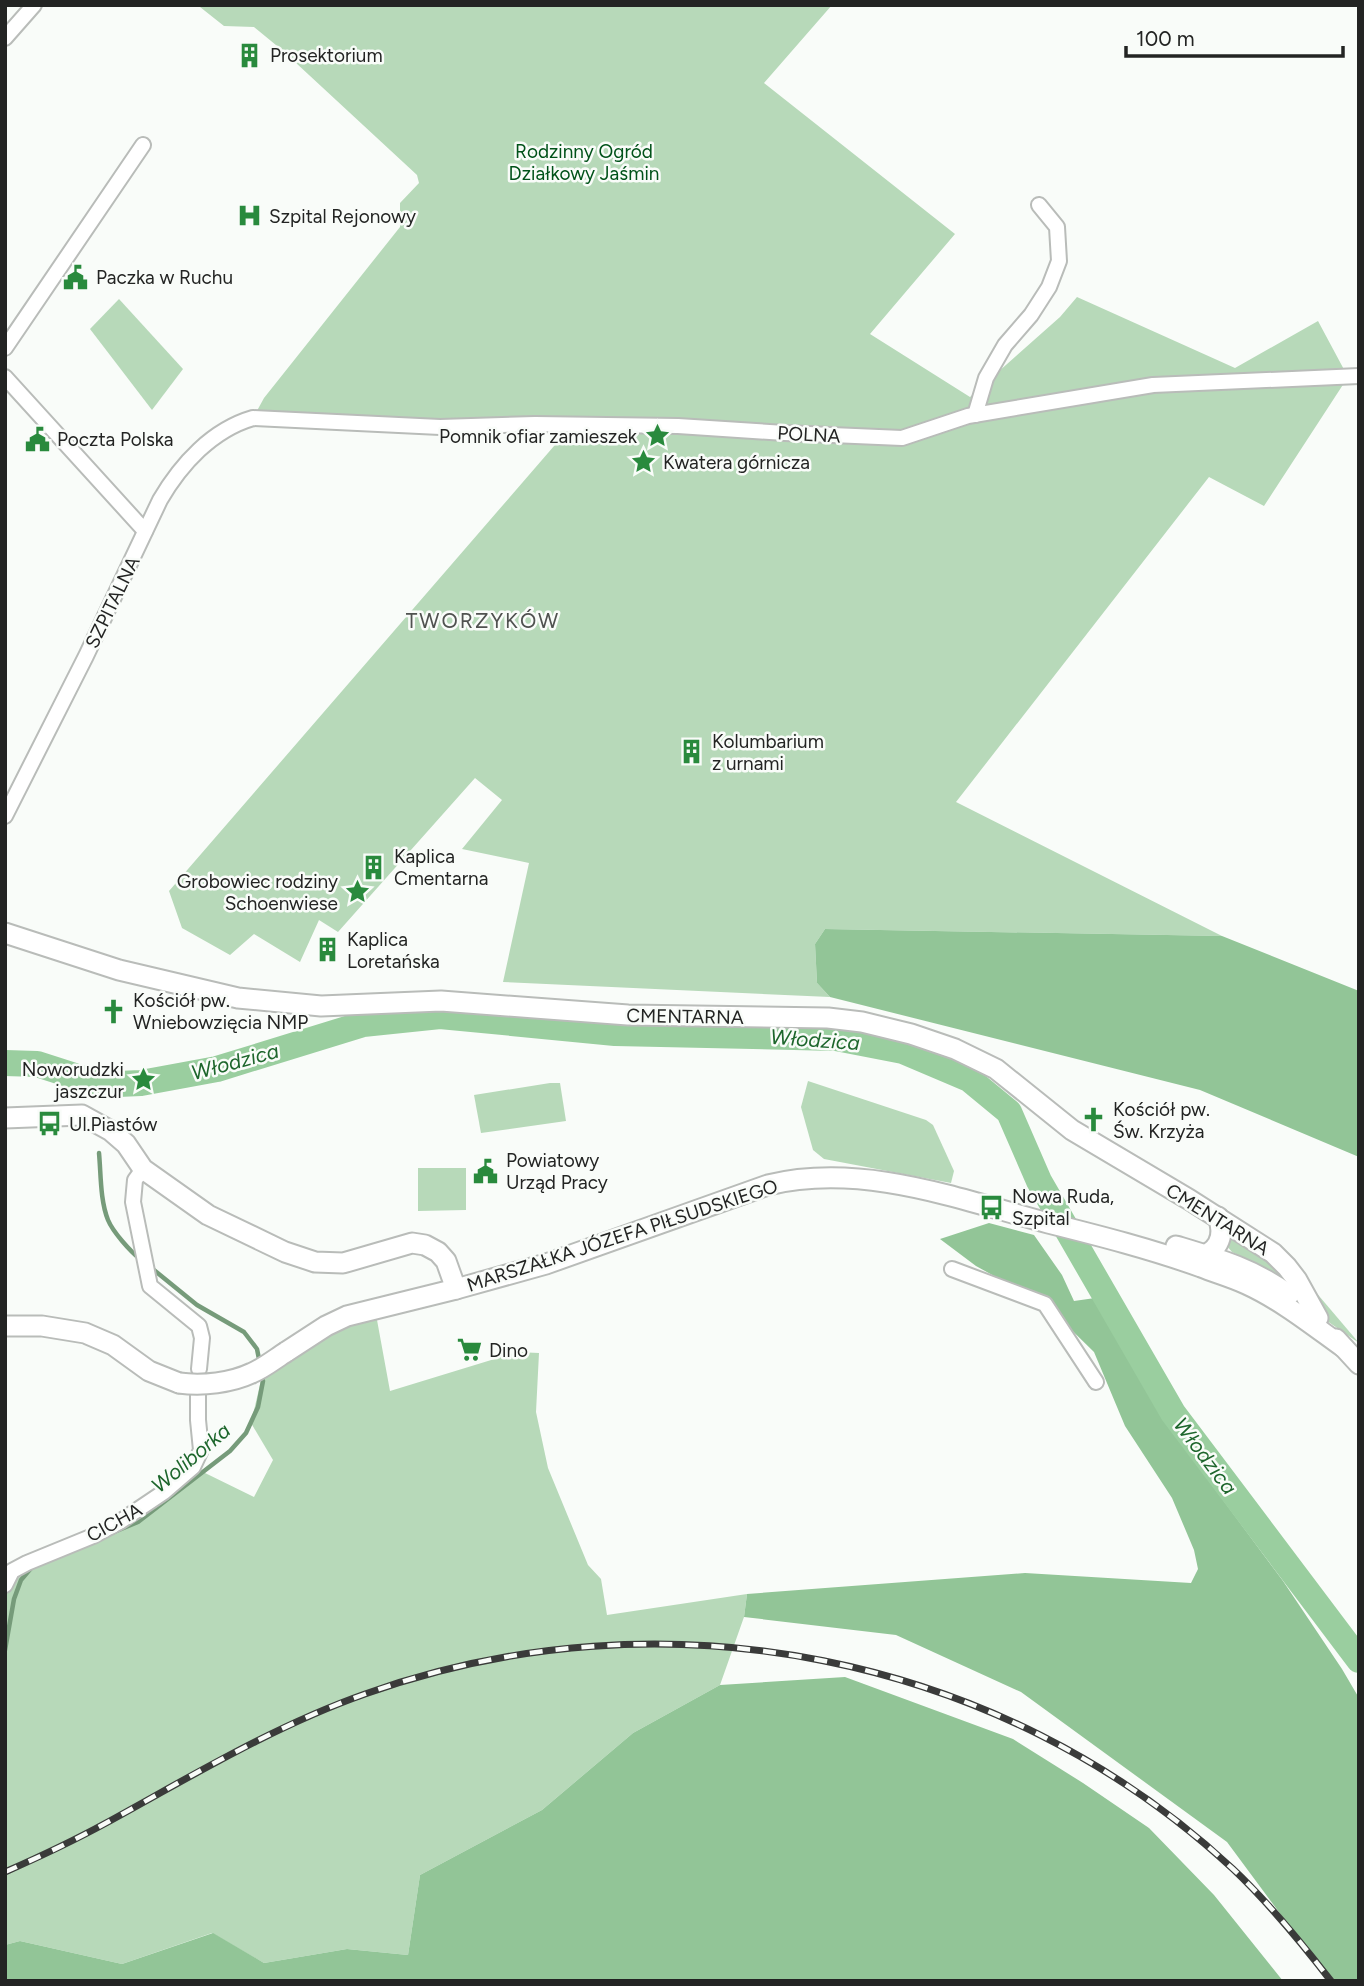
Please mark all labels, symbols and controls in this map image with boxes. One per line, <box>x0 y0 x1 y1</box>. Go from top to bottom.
scale bar <box>1126 14 1343 58</box>
text: 100 m <box>1136 26 1195 51</box>
building icon: Prosektorium <box>236 41 264 69</box>
place label: Prosektorium <box>270 44 383 67</box>
park label: Rodzinny Ogród Działkowy Jaśmin <box>509 140 659 185</box>
hospital icon: Szpital Rejonowy <box>235 202 263 230</box>
place label: Szpital Rejonowy <box>269 205 416 228</box>
public building icon: Paczka w Ruchu <box>62 263 90 291</box>
place label: Paczka w Ruchu <box>96 266 233 289</box>
street label: POLNA <box>777 421 841 448</box>
place icon: Pomnik ofiar zamieszek <box>643 422 671 450</box>
public building icon: Poczta Polska <box>23 425 51 453</box>
place label: Pomnik ofiar zamieszek <box>439 425 638 448</box>
place label: Poczta Polska <box>57 428 174 451</box>
place icon: Kwatera górnicza <box>629 448 657 476</box>
place label: Kwatera górnicza <box>663 451 810 474</box>
street label: SZPITALNA <box>80 552 145 652</box>
district label: TWORZYKÓW <box>406 608 560 633</box>
place label: Kolumbarium z urnami <box>712 730 824 775</box>
building icon: Kolumbarium z urnami <box>678 738 706 766</box>
place label: Kaplica Cmentarna <box>394 845 488 890</box>
building icon: Kaplica Cmentarna <box>360 853 388 881</box>
place label: Grobowiec rodziny Schoenwiese <box>177 870 338 915</box>
place icon: Grobowiec rodziny Schoenwiese <box>344 878 372 906</box>
place label: Kaplica Loretańska <box>347 928 440 973</box>
building icon: Kaplica Loretańska <box>313 936 341 964</box>
place label: Kościół pw. Wniebowzięcia NMP <box>133 989 308 1034</box>
church icon: Kościół pw. Wniebowzięcia NMP <box>99 997 127 1025</box>
street label: CMENTARNA <box>626 1004 744 1029</box>
water label: Włodzica <box>769 1024 861 1055</box>
water label: Włodzica <box>188 1038 281 1085</box>
place label: Noworudzki jaszczur <box>22 1058 125 1103</box>
place icon: Noworudzki jaszczur <box>130 1066 158 1094</box>
place label: Kościół pw. Św. Krzyża <box>1113 1098 1210 1143</box>
church icon: Kościół pw. Św. Krzyża <box>1079 1106 1107 1134</box>
bus stop icon: Ul.Piastów <box>35 1110 63 1138</box>
place label: Ul.Piastów <box>69 1113 157 1136</box>
place label: Powiatowy Urząd Pracy <box>506 1149 608 1194</box>
public building icon: Powiatowy Urząd Pracy <box>472 1157 500 1185</box>
street label: MARSZAŁKA JÓZEFA PIŁSUDSKIEGO <box>464 1174 780 1297</box>
street label: CMENTARNA <box>1162 1179 1274 1260</box>
place label: Nowa Ruda, Szpital <box>1012 1185 1114 1230</box>
bus stop icon: Nowa Ruda, Szpital <box>978 1193 1006 1221</box>
supermarket icon: Dino <box>455 1336 483 1364</box>
place label: Dino <box>489 1339 528 1362</box>
water label: Włodzica <box>1168 1412 1242 1499</box>
water label: Woliborka <box>146 1417 235 1498</box>
street label: CICHA <box>83 1498 146 1547</box>

